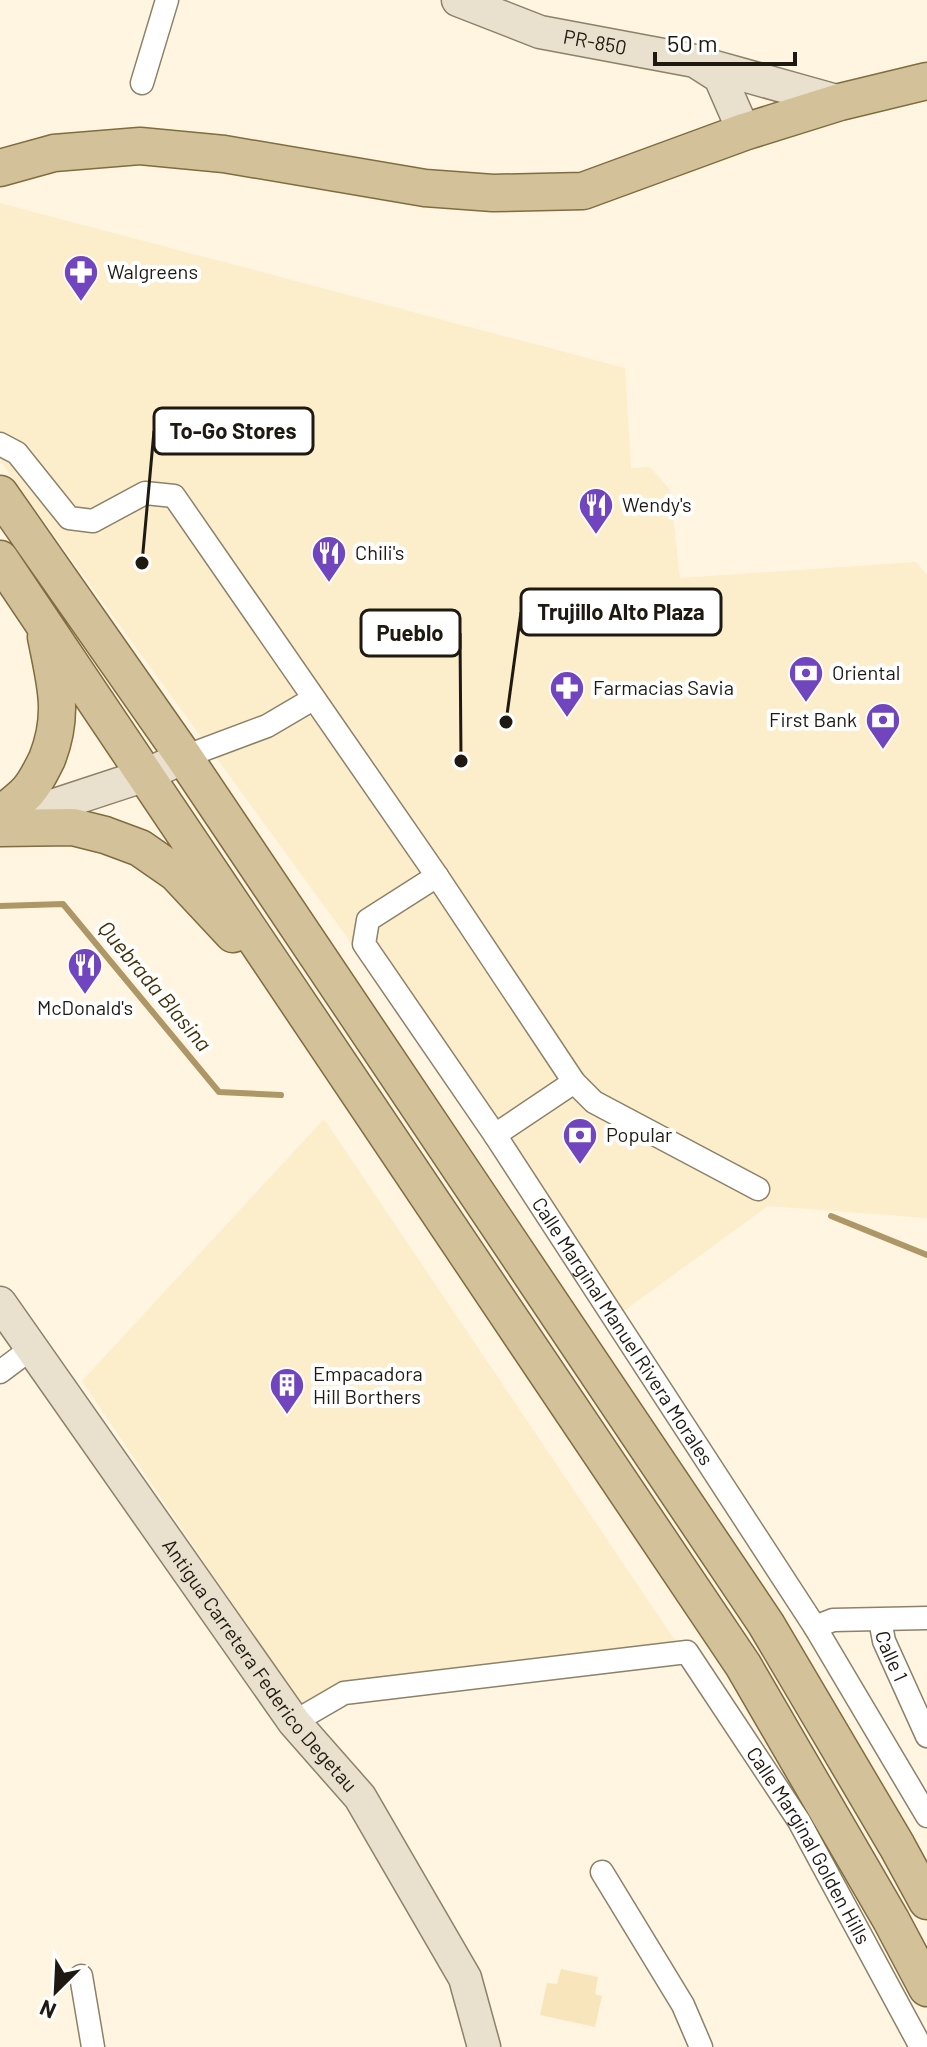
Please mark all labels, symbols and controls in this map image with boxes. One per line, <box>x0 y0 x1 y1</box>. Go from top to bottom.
scale bar <box>655 16 795 66</box>
street label: PR-850 <box>562 24 629 59</box>
text: 50 m <box>667 28 718 57</box>
pharmacy icon: Walgreens <box>62 253 100 303</box>
place label: Walgreens <box>107 259 198 283</box>
callout: To-Go Stores <box>154 408 313 454</box>
text: To-Go Stores <box>170 417 296 443</box>
restaurant icon: Wendy's <box>577 486 615 536</box>
place label: Wendy's <box>622 492 692 516</box>
restaurant icon: Chili's <box>310 534 348 584</box>
place label: Chili's <box>355 540 404 564</box>
callout: Trujillo Alto Plaza <box>521 589 721 635</box>
text: Trujillo Alto Plaza <box>537 598 705 624</box>
callout: Pueblo <box>361 610 460 656</box>
text: Pueblo <box>376 619 444 645</box>
bank icon: Oriental <box>787 654 825 704</box>
place label: Oriental <box>832 660 900 684</box>
pharmacy icon: Farmacias Savia <box>548 669 586 719</box>
place label: Farmacias Savia <box>593 675 734 699</box>
bank icon: First Bank <box>864 701 902 751</box>
place label: First Bank <box>769 707 857 731</box>
water label: Quebrada Blasina <box>94 915 218 1056</box>
restaurant icon: McDonald's <box>66 946 104 996</box>
place label: McDonald's <box>37 995 133 1019</box>
bank icon: Popular <box>561 1116 599 1166</box>
place label: Popular <box>606 1122 672 1146</box>
street label: Calle Marginal Manuel Rivera Morales <box>528 1192 719 1469</box>
place label: Empacadora Hill Borthers <box>313 1361 423 1408</box>
building icon: Empacadora Hill Borthers <box>268 1366 306 1416</box>
street label: Antigua Carretera Federico Degetau <box>158 1534 363 1796</box>
street label: Calle 1 <box>871 1629 914 1685</box>
street label: Calle Marginal Golden Hills <box>742 1742 876 1948</box>
north arrow <box>16 1951 96 2031</box>
text: N <box>35 1995 59 2025</box>

